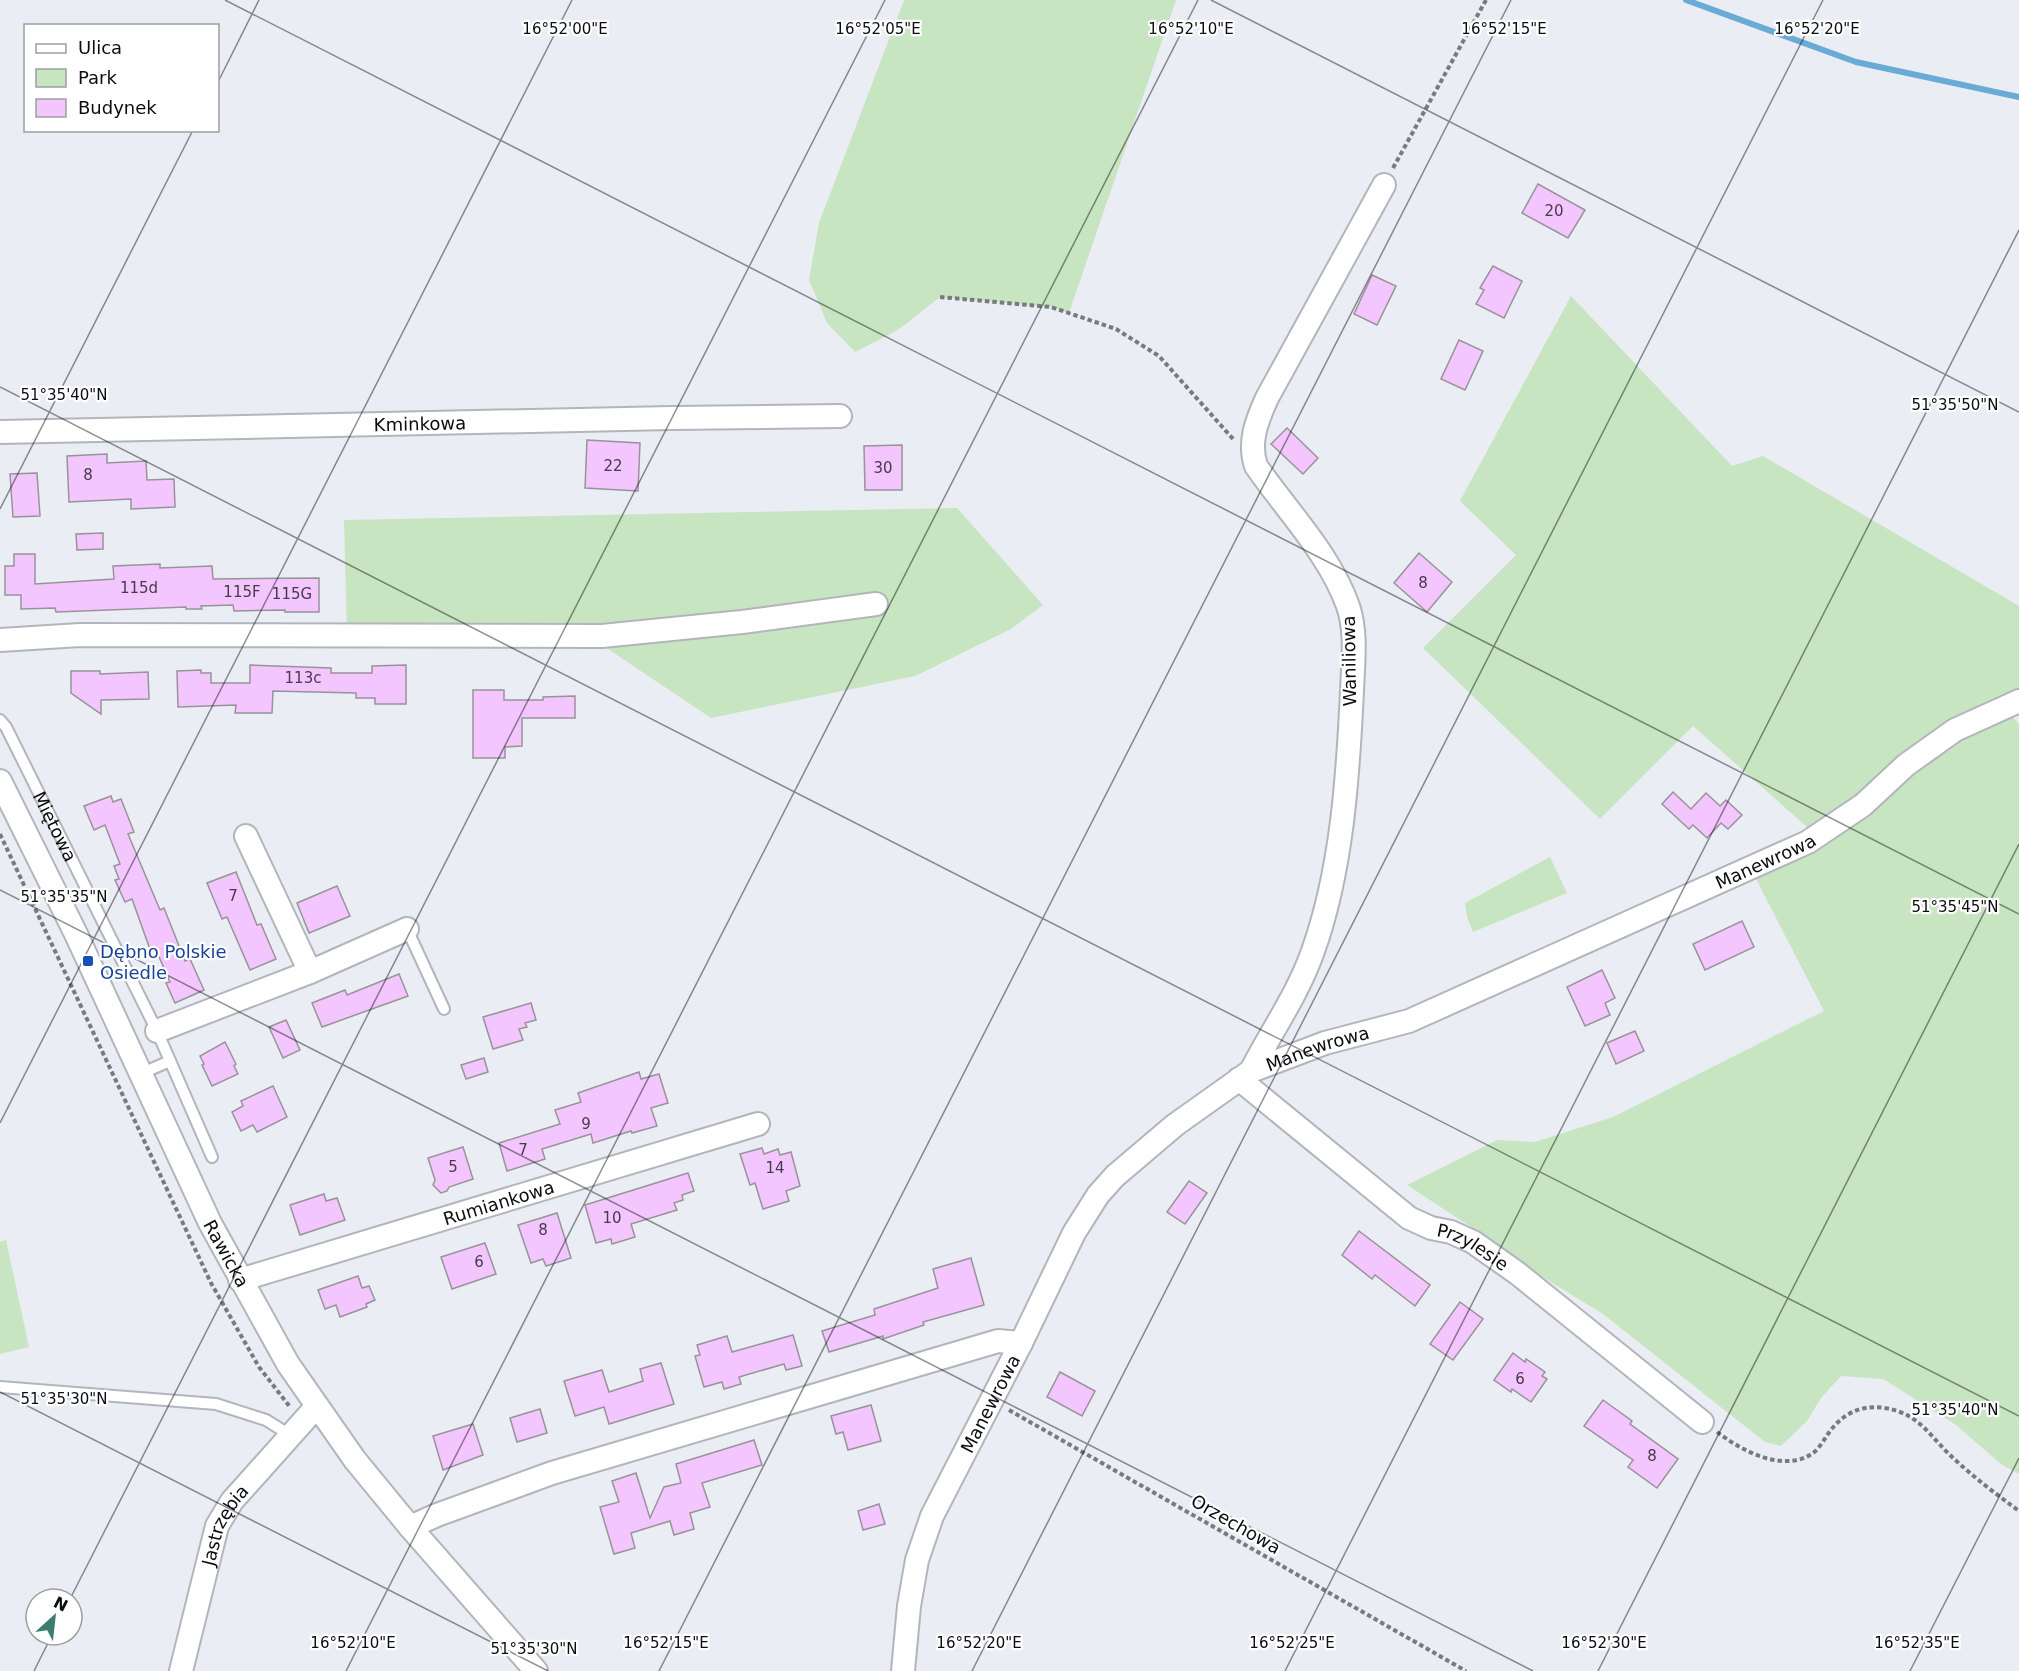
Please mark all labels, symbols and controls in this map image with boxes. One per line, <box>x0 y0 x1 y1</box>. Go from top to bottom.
text: 16°52'00"E <box>522 20 608 38</box>
text: 16°52'05"E <box>835 20 921 38</box>
text: 16°52'10"E <box>1148 20 1234 38</box>
text: 16°52'15"E <box>1461 20 1547 38</box>
text: 16°52'20"E <box>1774 20 1860 38</box>
legend <box>24 24 219 132</box>
text: Ulica <box>78 37 122 58</box>
text: Park <box>78 67 117 88</box>
text: Budynek <box>78 97 157 118</box>
house number: 20 <box>1544 202 1564 220</box>
text: 51°35'40"N <box>20 386 108 404</box>
text: 51°35'50"N <box>1911 396 1999 414</box>
street label: Kminkowa <box>374 412 466 435</box>
house number: 22 <box>603 457 623 475</box>
house number: 30 <box>873 459 893 477</box>
house number: 8 <box>83 466 93 484</box>
house number: 8 <box>1418 574 1428 592</box>
house number: 115d <box>120 579 158 597</box>
house number: 115F <box>223 583 261 601</box>
house number: 115G <box>272 585 312 603</box>
street label: Waniliowa <box>1338 615 1360 707</box>
house number: 113c <box>285 669 321 687</box>
street label: Miętowa <box>29 788 81 865</box>
street label: Manewrowa <box>1712 829 1820 893</box>
house number: 7 <box>228 887 238 905</box>
text: 51°35'35"N <box>20 888 108 906</box>
text: 51°35'45"N <box>1911 898 1999 916</box>
place label: Dębno Polskie Osiedle <box>100 941 227 983</box>
marker: Dębno Polskie Osiedle <box>81 954 95 968</box>
street label: Manewrowa <box>1263 1021 1371 1075</box>
house number: 9 <box>581 1115 591 1133</box>
house number: 7 <box>518 1141 528 1159</box>
house number: 5 <box>448 1158 458 1176</box>
house number: 14 <box>765 1159 785 1177</box>
street label: Rumiankowa <box>441 1176 556 1229</box>
house number: 10 <box>602 1209 622 1227</box>
street label: Rawicka <box>200 1216 254 1291</box>
street label: Przylesie <box>1435 1219 1513 1274</box>
house number: 8 <box>538 1221 548 1239</box>
house number: 6 <box>474 1253 484 1271</box>
street label: Manewrowa <box>956 1351 1024 1456</box>
house number: 6 <box>1515 1370 1525 1388</box>
text: 51°35'30"N <box>20 1390 108 1408</box>
text: 51°35'40"N <box>1911 1401 1999 1419</box>
house number: 8 <box>1647 1447 1657 1465</box>
street label: Jastrzębia <box>197 1480 252 1569</box>
street label: Orzechowa <box>1187 1490 1285 1558</box>
north arrow <box>24 1587 84 1647</box>
text: N <box>50 1593 71 1616</box>
text: 16°52'10"E <box>310 1634 396 1652</box>
text: 16°52'15"E <box>623 1634 709 1652</box>
text: 16°52'20"E <box>936 1634 1022 1652</box>
text: 16°52'25"E <box>1249 1634 1335 1652</box>
text: 16°52'30"E <box>1561 1634 1647 1652</box>
text: 16°52'35"E <box>1874 1634 1960 1652</box>
text: 51°35'30"N <box>490 1640 578 1658</box>

